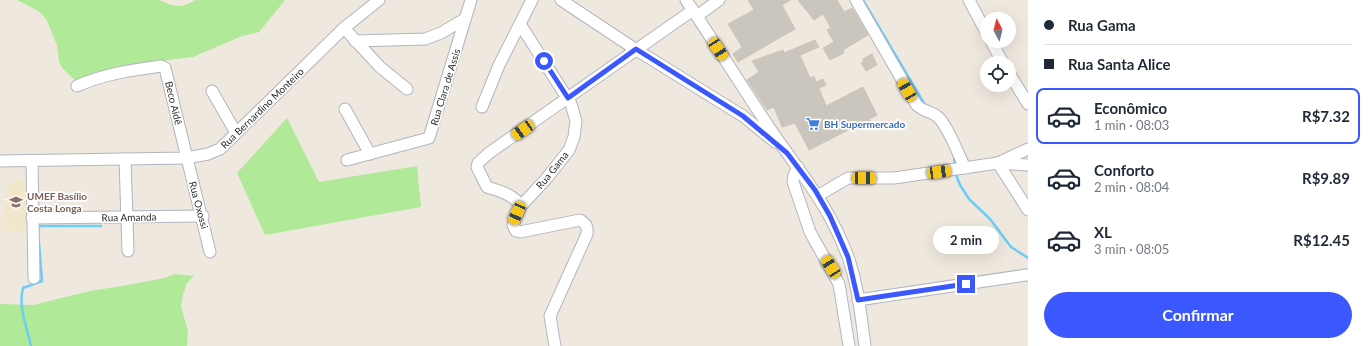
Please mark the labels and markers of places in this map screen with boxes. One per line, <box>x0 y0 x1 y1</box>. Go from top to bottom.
supermarket icon: BH Supermercado <box>805 116 821 132</box>
place label: BH Supermercado <box>824 118 905 130</box>
place label: UMEF Basílio Costa Longa <box>27 190 87 214</box>
school or university icon: UMEF Basílio Costa Longa <box>8 194 24 210</box>

